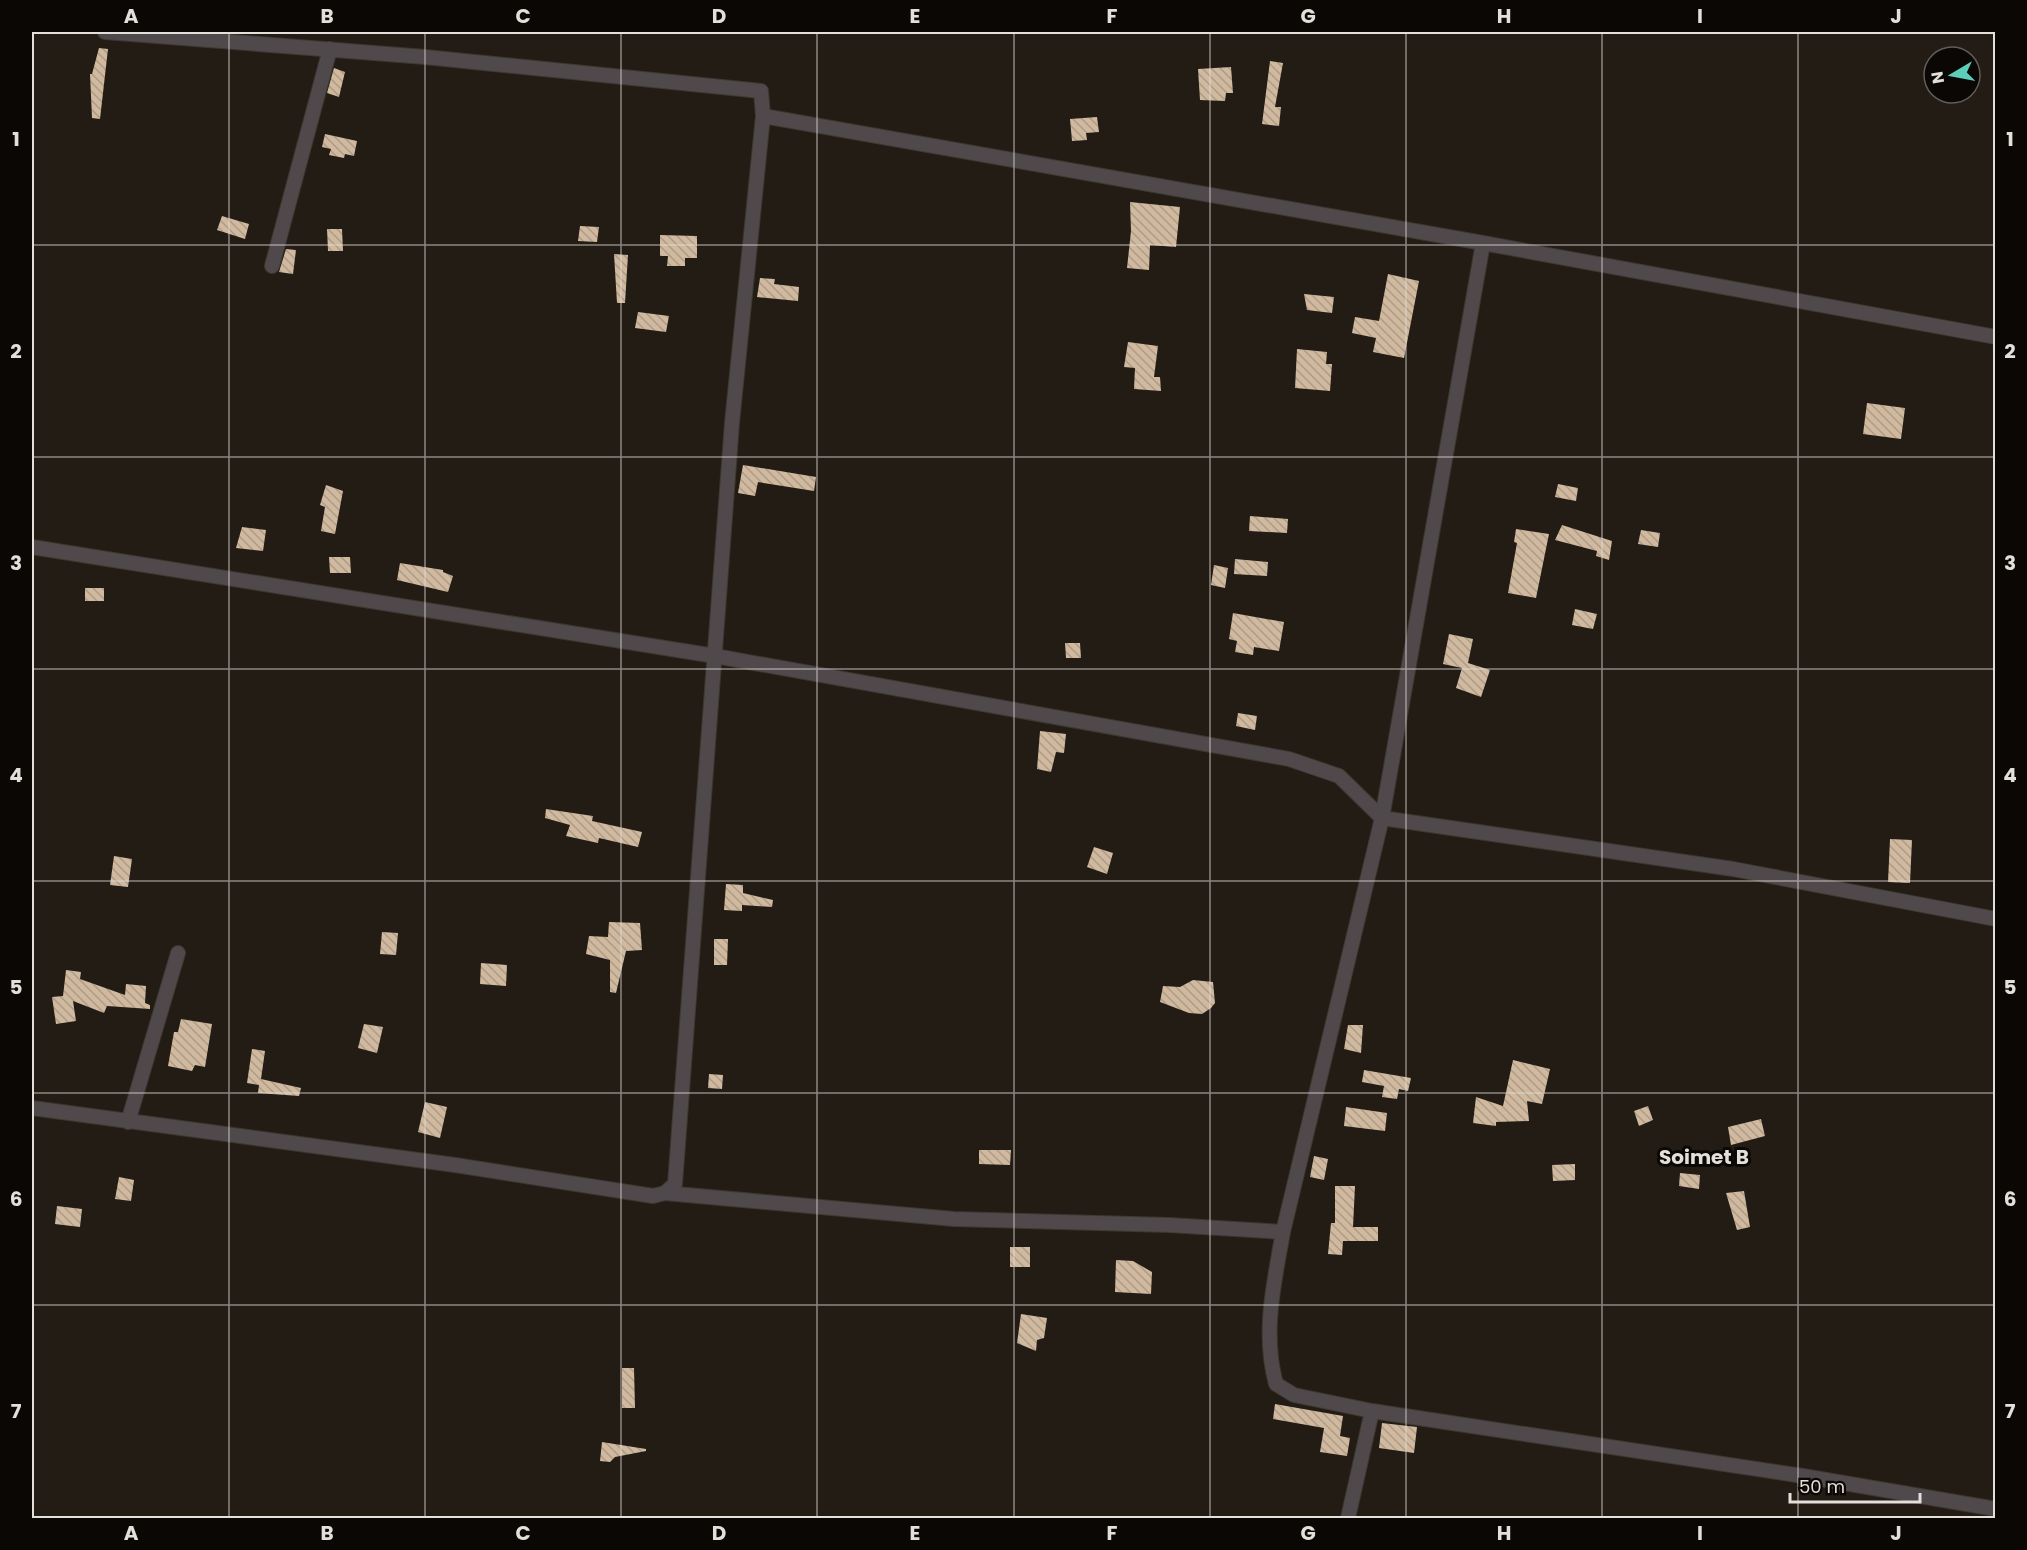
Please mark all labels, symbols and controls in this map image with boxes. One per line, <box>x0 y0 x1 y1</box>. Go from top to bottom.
text: A <box>124 2 139 30</box>
text: B <box>320 2 334 30</box>
text: C <box>515 2 531 30</box>
text: D <box>712 2 726 30</box>
text: E <box>910 2 920 30</box>
text: F <box>1107 2 1118 30</box>
text: G <box>1300 2 1316 30</box>
text: H <box>1497 2 1511 30</box>
text: I <box>1697 2 1703 30</box>
text: J <box>1890 2 1902 30</box>
north arrow <box>1922 45 1982 105</box>
text: N <box>1925 70 1950 85</box>
text: 1 <box>12 125 20 153</box>
text: 1 <box>2006 125 2014 153</box>
text: 2 <box>10 337 22 365</box>
text: 2 <box>2004 337 2016 365</box>
text: 3 <box>10 549 22 577</box>
text: 3 <box>2004 549 2016 577</box>
text: 4 <box>9 761 23 789</box>
text: 4 <box>2003 761 2017 789</box>
text: 5 <box>10 973 23 1001</box>
text: 5 <box>2004 973 2017 1001</box>
district label: Soimet B <box>1659 1143 1749 1171</box>
text: 6 <box>10 1185 22 1213</box>
text: 6 <box>2004 1185 2016 1213</box>
text: 7 <box>11 1397 22 1425</box>
text: 7 <box>2005 1397 2016 1425</box>
scale bar <box>1790 1466 1920 1504</box>
text: 50 m <box>1799 1474 1845 1499</box>
text: A <box>124 1519 139 1547</box>
text: B <box>320 1519 334 1547</box>
text: C <box>515 1519 531 1547</box>
text: D <box>712 1519 726 1547</box>
text: E <box>910 1519 920 1547</box>
text: F <box>1107 1519 1118 1547</box>
text: G <box>1300 1519 1316 1547</box>
text: H <box>1497 1519 1511 1547</box>
text: I <box>1697 1519 1703 1547</box>
text: J <box>1890 1519 1902 1547</box>

